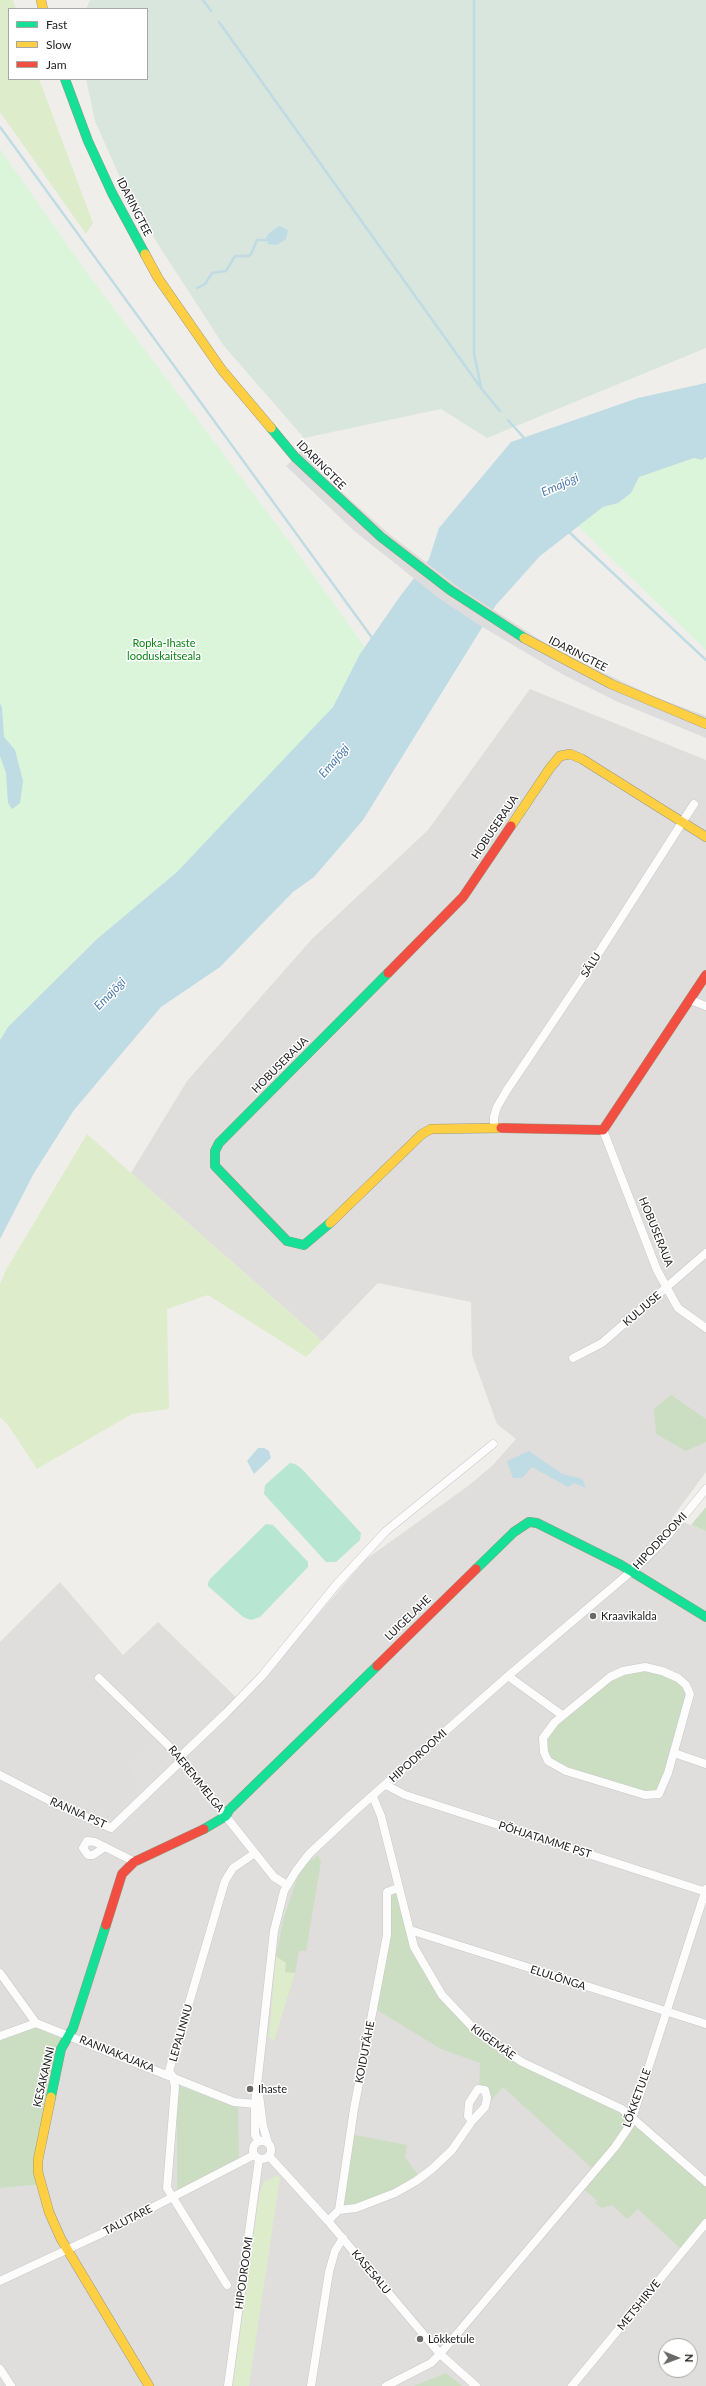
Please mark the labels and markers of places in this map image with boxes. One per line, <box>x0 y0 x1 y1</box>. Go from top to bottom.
place label: Kraavikalda <box>601 1609 657 1623</box>
marker: Kraavikalda <box>588 1611 598 1621</box>
place label: Ihaste <box>258 2082 287 2096</box>
marker: Ihaste <box>245 2084 255 2094</box>
place label: Lõkketule <box>428 2332 475 2346</box>
marker: Lõkketule <box>415 2334 425 2344</box>

